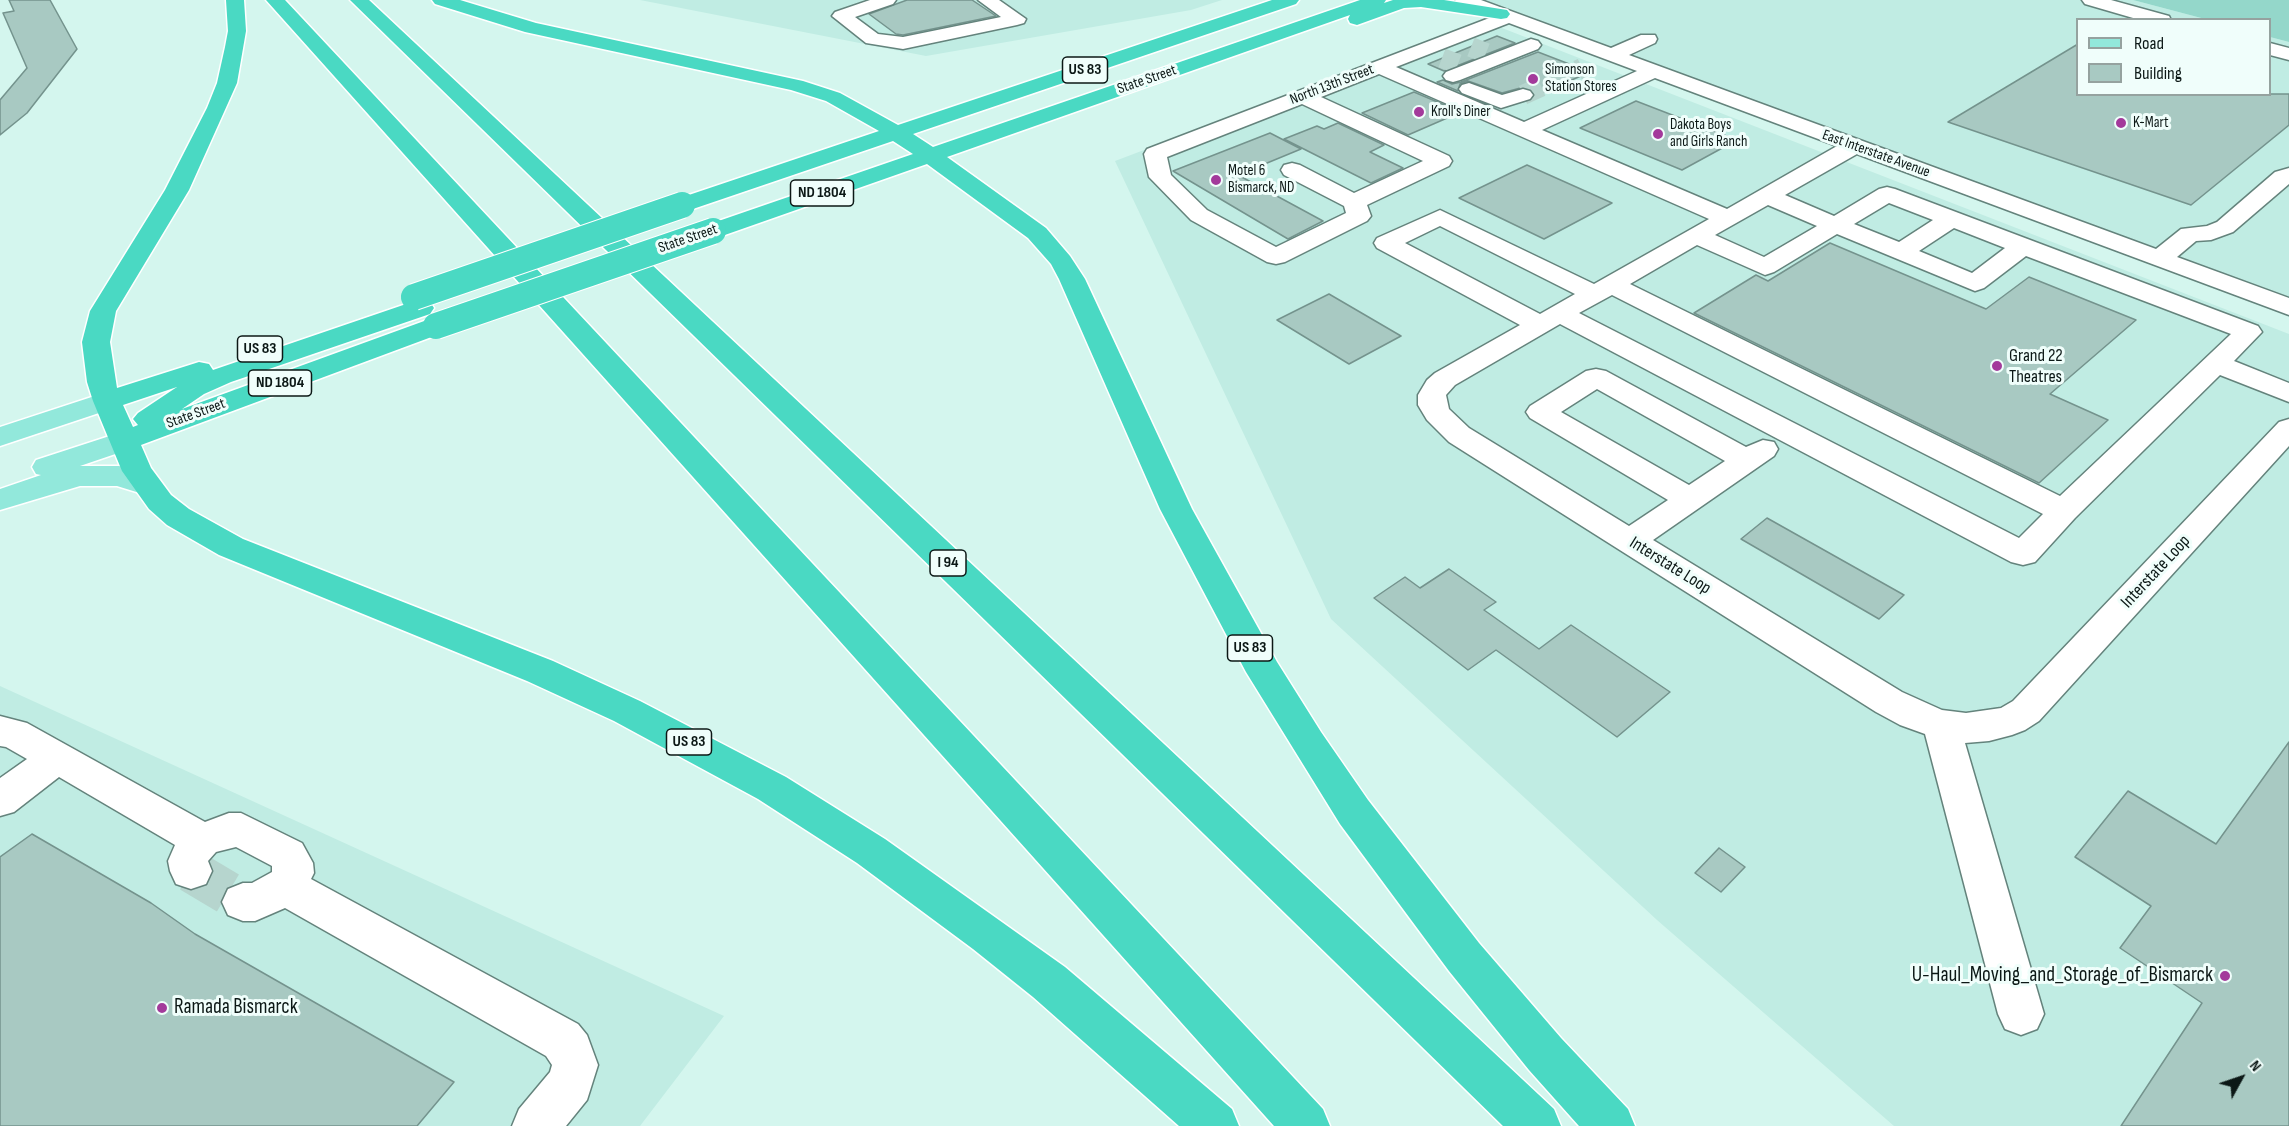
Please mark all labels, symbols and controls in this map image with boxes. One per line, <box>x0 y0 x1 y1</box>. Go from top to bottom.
legend <box>2076 18 2271 96</box>
text: Road <box>2134 33 2164 54</box>
road number: US 83 <box>1062 57 1108 83</box>
street label: North 13th Street <box>1288 61 1376 109</box>
place label: Simonson Station Stores <box>1545 61 1617 96</box>
street label: State Street <box>1115 62 1179 98</box>
text: Building <box>2134 63 2182 84</box>
marker: Simonson Station Stores <box>1526 72 1540 86</box>
place label: Kroll's Diner <box>1431 103 1491 121</box>
marker: Kroll's Diner <box>1412 105 1426 119</box>
place label: K-Mart <box>2133 114 2168 132</box>
place label: Dakota Boys and Girls Ranch <box>1670 116 1747 151</box>
marker: K-Mart <box>2114 116 2128 130</box>
street label: East Interstate Avenue <box>1820 126 1932 182</box>
marker: Dakota Boys and Girls Ranch <box>1651 127 1665 141</box>
place label: Motel 6 Bismarck, ND <box>1228 162 1294 197</box>
marker: Motel 6 Bismarck, ND <box>1209 173 1223 187</box>
road number: ND 1804 <box>790 180 854 206</box>
street label: State Street <box>656 221 720 257</box>
road number: US 83 <box>238 336 282 362</box>
place label: Grand 22 Theatres <box>2009 345 2063 388</box>
marker: Grand 22 Theatres <box>1990 359 2004 373</box>
road number: ND 1804 <box>248 370 312 396</box>
street label: State Street <box>164 395 228 433</box>
street label: Interstate Loop <box>2117 531 2195 613</box>
street label: Interstate Loop <box>1625 532 1715 600</box>
road number: I 94 <box>930 550 966 576</box>
road number: US 83 <box>1228 635 1272 661</box>
road number: US 83 <box>666 729 712 755</box>
place label: U-Haul_Moving_and_Storage_of_Bismarck <box>1912 963 2213 989</box>
marker: U-Haul_Moving_and_Storage_of_Bismarck <box>2218 969 2232 983</box>
place label: Ramada Bismarck <box>174 995 298 1021</box>
marker: Ramada Bismarck <box>155 1001 169 1015</box>
north arrow <box>2211 1048 2271 1108</box>
text: N <box>2245 1057 2265 1075</box>

